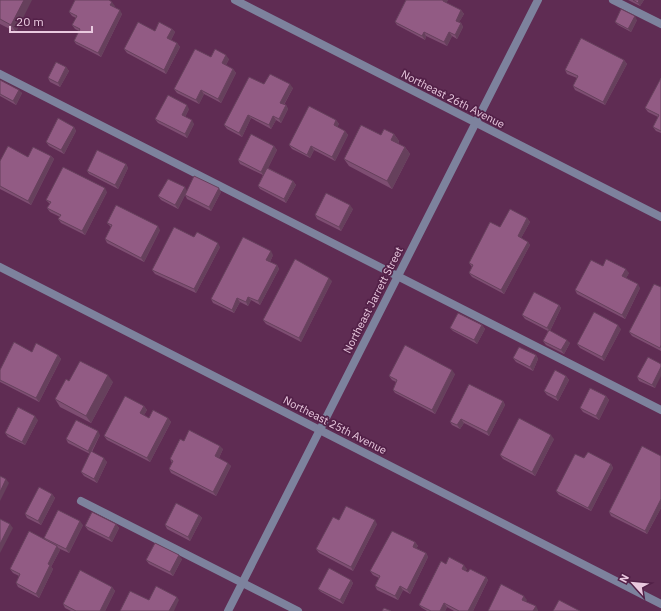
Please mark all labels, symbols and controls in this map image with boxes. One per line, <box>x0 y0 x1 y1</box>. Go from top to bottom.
scale bar <box>10 8 92 34</box>
text: 20 m <box>16 14 44 29</box>
street label: Northeast 26th Avenue <box>399 67 507 131</box>
street label: Northeast Jarrett Street <box>340 244 406 356</box>
street label: Northeast 25th Avenue <box>281 393 389 457</box>
north arrow <box>613 563 653 603</box>
text: N <box>616 572 632 585</box>

